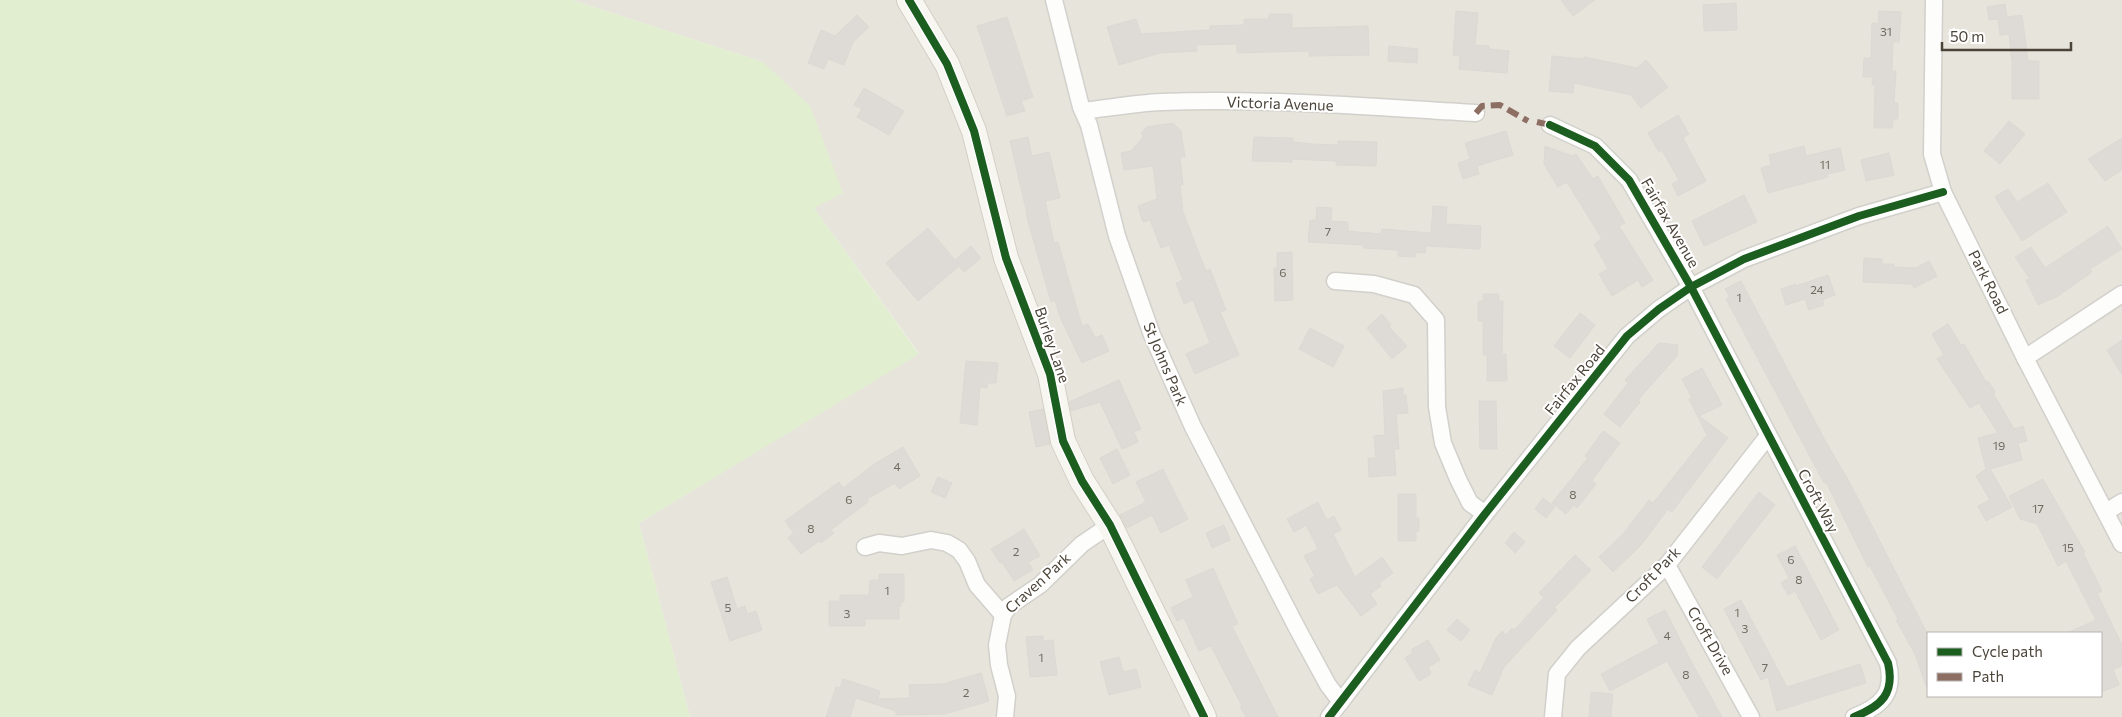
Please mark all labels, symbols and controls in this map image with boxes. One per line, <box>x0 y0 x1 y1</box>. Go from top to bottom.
scale bar <box>1942 20 2071 52</box>
house number: 31 <box>1880 24 1892 38</box>
text: 50 m <box>1950 27 1984 45</box>
street label: Victoria Avenue <box>1226 92 1334 114</box>
house number: 11 <box>1820 157 1830 171</box>
street label: Fairfax Avenue <box>1638 174 1704 271</box>
house number: 7 <box>1325 224 1331 238</box>
street label: Park Road <box>1965 247 2013 316</box>
house number: 6 <box>1279 265 1287 279</box>
house number: 24 <box>1810 282 1824 296</box>
house number: 1 <box>1736 290 1742 304</box>
street label: Burley Lane <box>1032 304 1074 385</box>
street label: St Johns Park <box>1140 319 1192 408</box>
street label: Fairfax Road <box>1540 340 1608 418</box>
house number: 19 <box>1993 438 2005 452</box>
house number: 4 <box>893 459 901 473</box>
street label: Croft Way <box>1795 466 1843 536</box>
house number: 8 <box>1569 487 1577 501</box>
house number: 6 <box>845 492 853 506</box>
house number: 17 <box>2032 501 2044 515</box>
house number: 8 <box>807 521 815 535</box>
house number: 15 <box>2062 540 2074 554</box>
street label: Croft Park <box>1621 542 1683 606</box>
house number: 2 <box>1013 544 1020 558</box>
street label: Craven Park <box>1001 548 1074 616</box>
house number: 6 <box>1787 552 1795 566</box>
house number: 8 <box>1795 572 1803 586</box>
house number: 1 <box>884 583 890 597</box>
house number: 5 <box>725 600 732 614</box>
street label: Croft Drive <box>1684 603 1738 678</box>
house number: 1 <box>1734 605 1740 619</box>
house number: 3 <box>844 606 851 620</box>
house number: 3 <box>1742 621 1749 635</box>
house number: 4 <box>1663 628 1671 642</box>
legend <box>1927 632 2102 697</box>
text: Cycle path <box>1972 642 2043 660</box>
house number: 1 <box>1038 650 1044 664</box>
house number: 7 <box>1762 660 1768 674</box>
house number: 8 <box>1682 667 1690 681</box>
text: Path <box>1972 667 2004 685</box>
house number: 2 <box>963 685 970 699</box>

